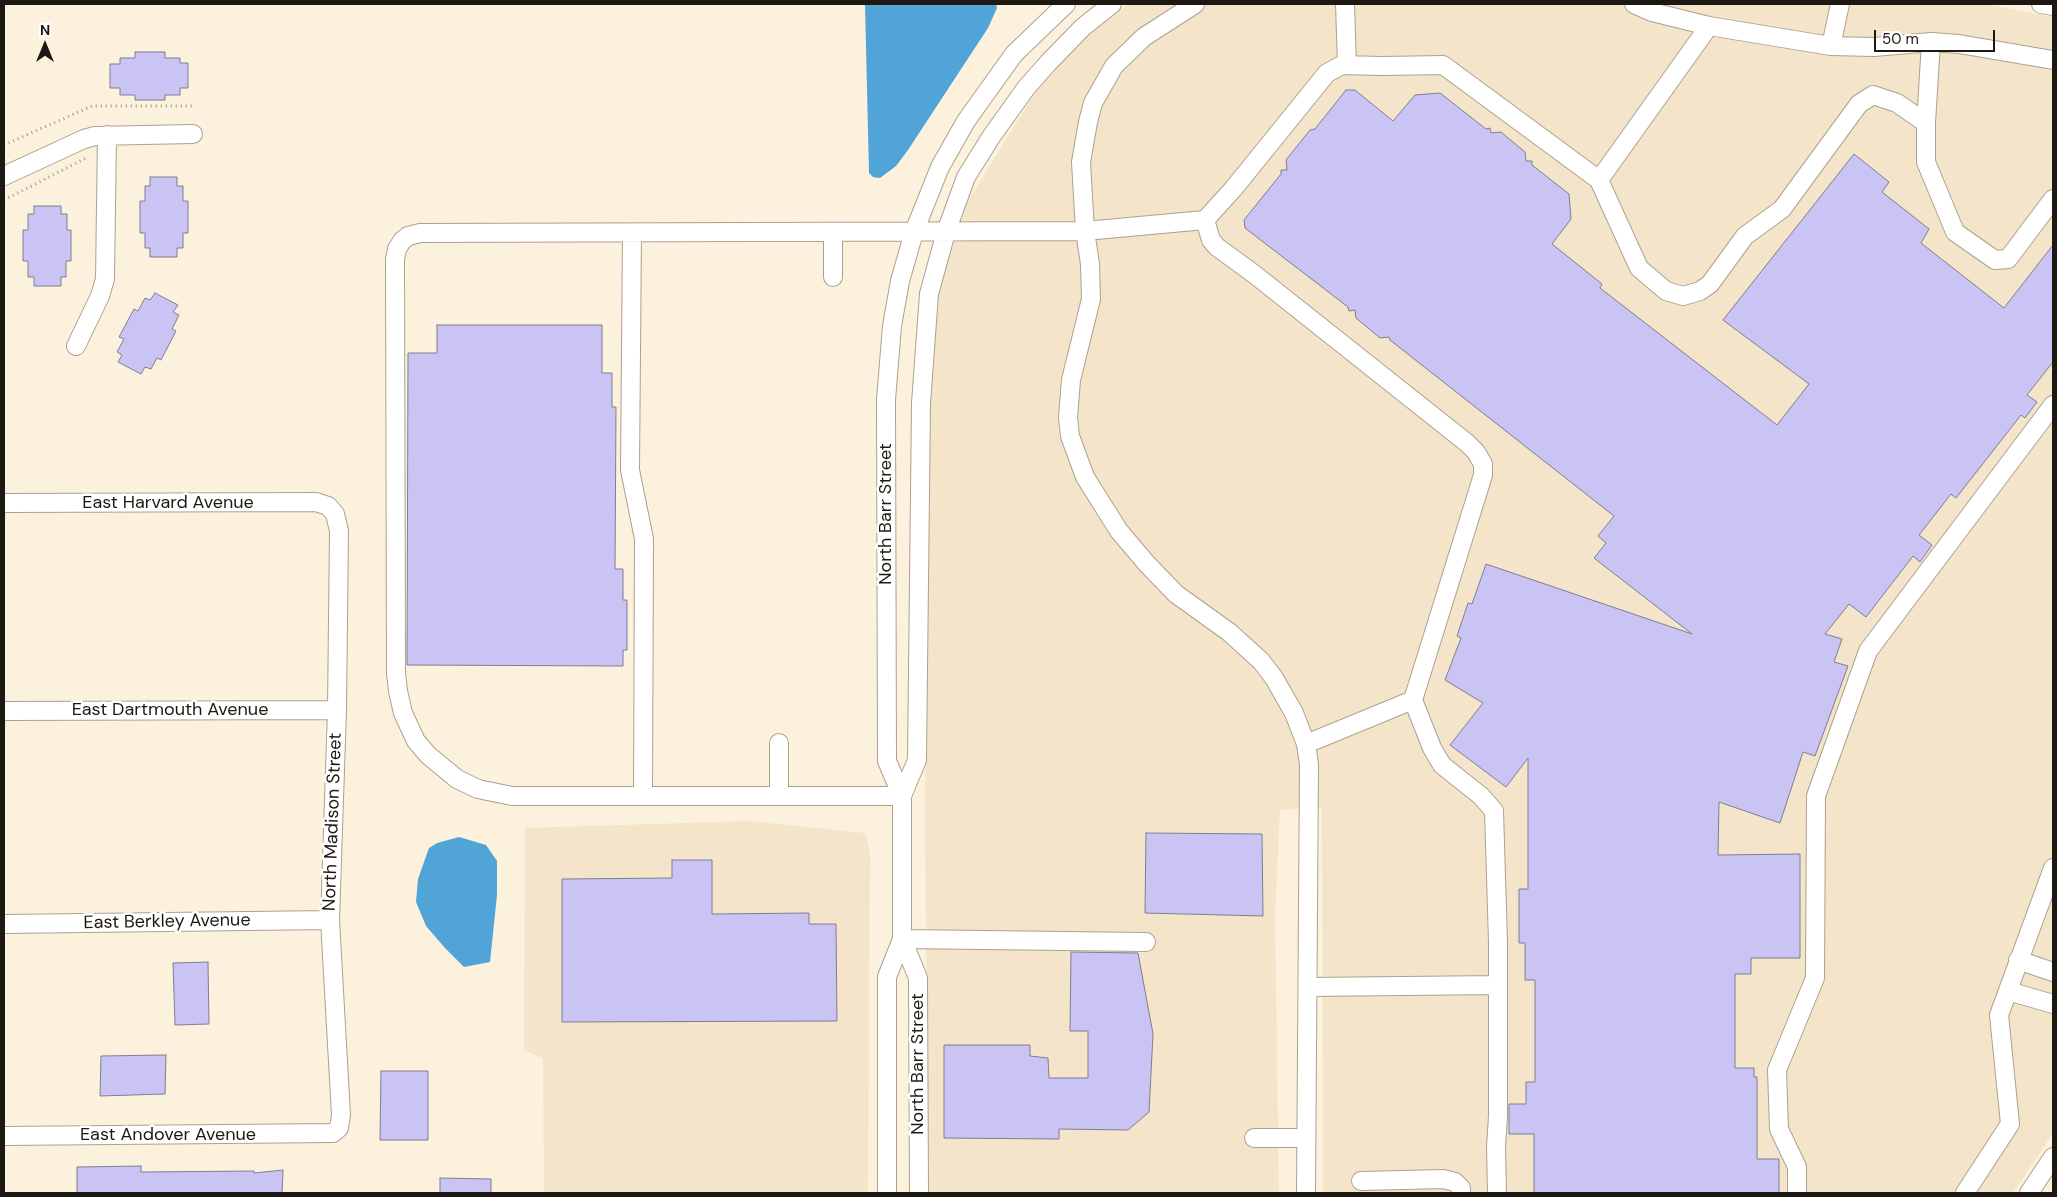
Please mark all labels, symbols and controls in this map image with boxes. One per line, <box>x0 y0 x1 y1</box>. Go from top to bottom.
north arrow <box>20 20 70 70</box>
scale bar <box>1877 20 1998 52</box>
text: N <box>40 21 50 39</box>
text: 50 m <box>1882 29 1919 49</box>
street label: North Barr Street <box>875 443 897 585</box>
street label: East Harvard Avenue <box>82 492 254 514</box>
street label: East Dartmouth Avenue <box>72 699 268 721</box>
street label: North Madison Street <box>319 733 347 911</box>
street label: East Berkley Avenue <box>83 910 251 934</box>
street label: North Barr Street <box>907 993 929 1135</box>
street label: East Andover Avenue <box>80 1124 256 1146</box>

